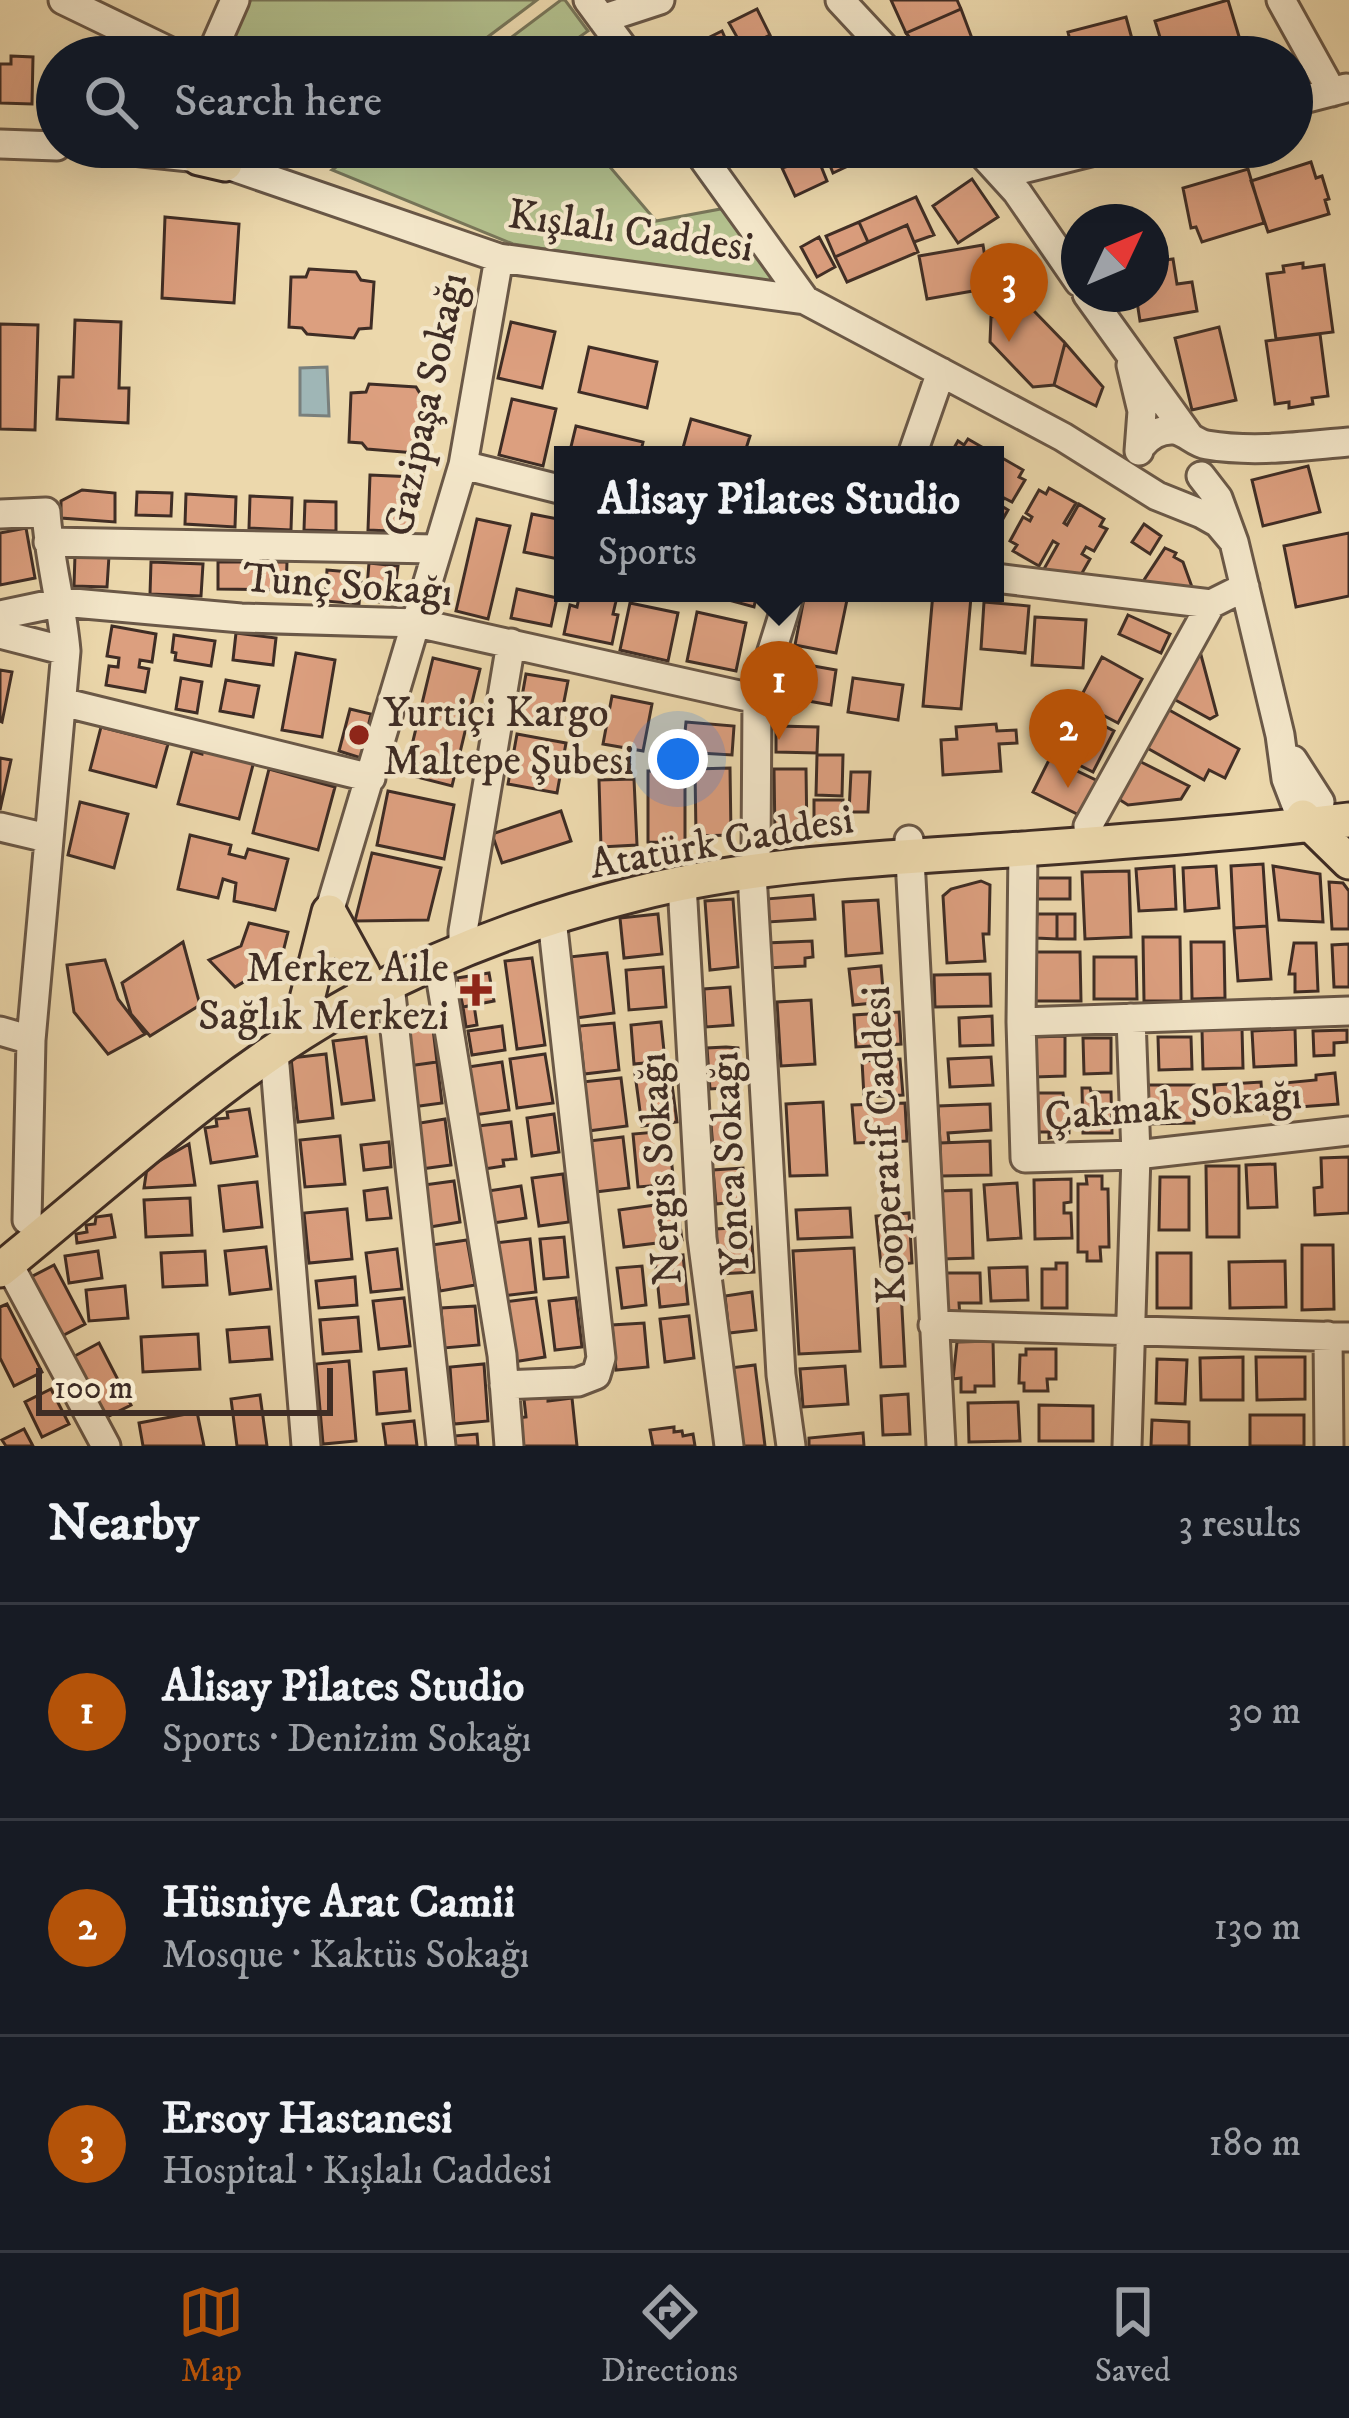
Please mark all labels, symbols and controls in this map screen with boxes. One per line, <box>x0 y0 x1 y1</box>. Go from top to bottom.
search box <box>36 36 1313 168</box>
icon: search <box>78 69 144 135</box>
text: Search here <box>174 74 382 130</box>
street label: Kışlalı Caddesi <box>505 189 757 275</box>
north arrow <box>1061 204 1169 312</box>
pin: 3 <box>970 243 1048 342</box>
street label: Gazipaşa Sokağı <box>374 268 480 541</box>
popup <box>554 446 1004 602</box>
text: Alisay Pilates Studio <box>598 472 960 528</box>
text: Sports <box>598 528 697 577</box>
street label: Tunç Sokağı <box>241 553 454 619</box>
pin: 1 <box>740 641 818 740</box>
place label: Yurtiçi Kargo Maltepe Şubesi <box>383 688 634 788</box>
pin: 2 <box>1029 689 1107 788</box>
marker: Yurtiçi Kargo Maltepe Şubesi <box>346 722 372 748</box>
your location <box>648 729 708 789</box>
street label: Atatürk Caddesi <box>586 794 857 892</box>
place label: Merkez Aile Sağlık Merkezi <box>198 943 449 1043</box>
marker: Merkez Aile Sağlık Merkezi <box>460 974 492 1006</box>
street label: Kooperatif Caddesi <box>851 984 919 1305</box>
street label: Yonca Sokağı <box>699 1050 763 1276</box>
street label: Nergis Sokağı <box>627 1051 695 1287</box>
street label: Çakmak Sokağı <box>1042 1070 1304 1144</box>
scale bar <box>36 1362 333 1415</box>
text: 100 m <box>54 1368 133 1409</box>
text: Nearby <box>48 1492 199 1556</box>
text: 3 results <box>1178 1500 1301 1549</box>
text: Alisay Pilates Studio <box>162 1659 524 1715</box>
text: 1 <box>80 1687 94 1736</box>
text: 30 m <box>1228 1687 1301 1736</box>
text: Sports · Denizim Sokağı <box>162 1715 532 1764</box>
text: Hüsniye Arat Camii <box>162 1875 515 1931</box>
text: 2 <box>77 1903 97 1952</box>
text: 130 m <box>1213 1903 1301 1952</box>
text: Mosque · Kaktüs Sokağı <box>162 1931 530 1980</box>
text: Ersoy Hastanesi <box>162 2091 453 2147</box>
text: 3 <box>80 2119 94 2168</box>
text: 180 m <box>1209 2119 1301 2168</box>
text: Hospital · Kışlalı Caddesi <box>162 2147 552 2196</box>
tab: Map <box>178 2279 244 2392</box>
tab: Directions <box>601 2279 738 2392</box>
tab: Saved <box>1095 2279 1171 2392</box>

